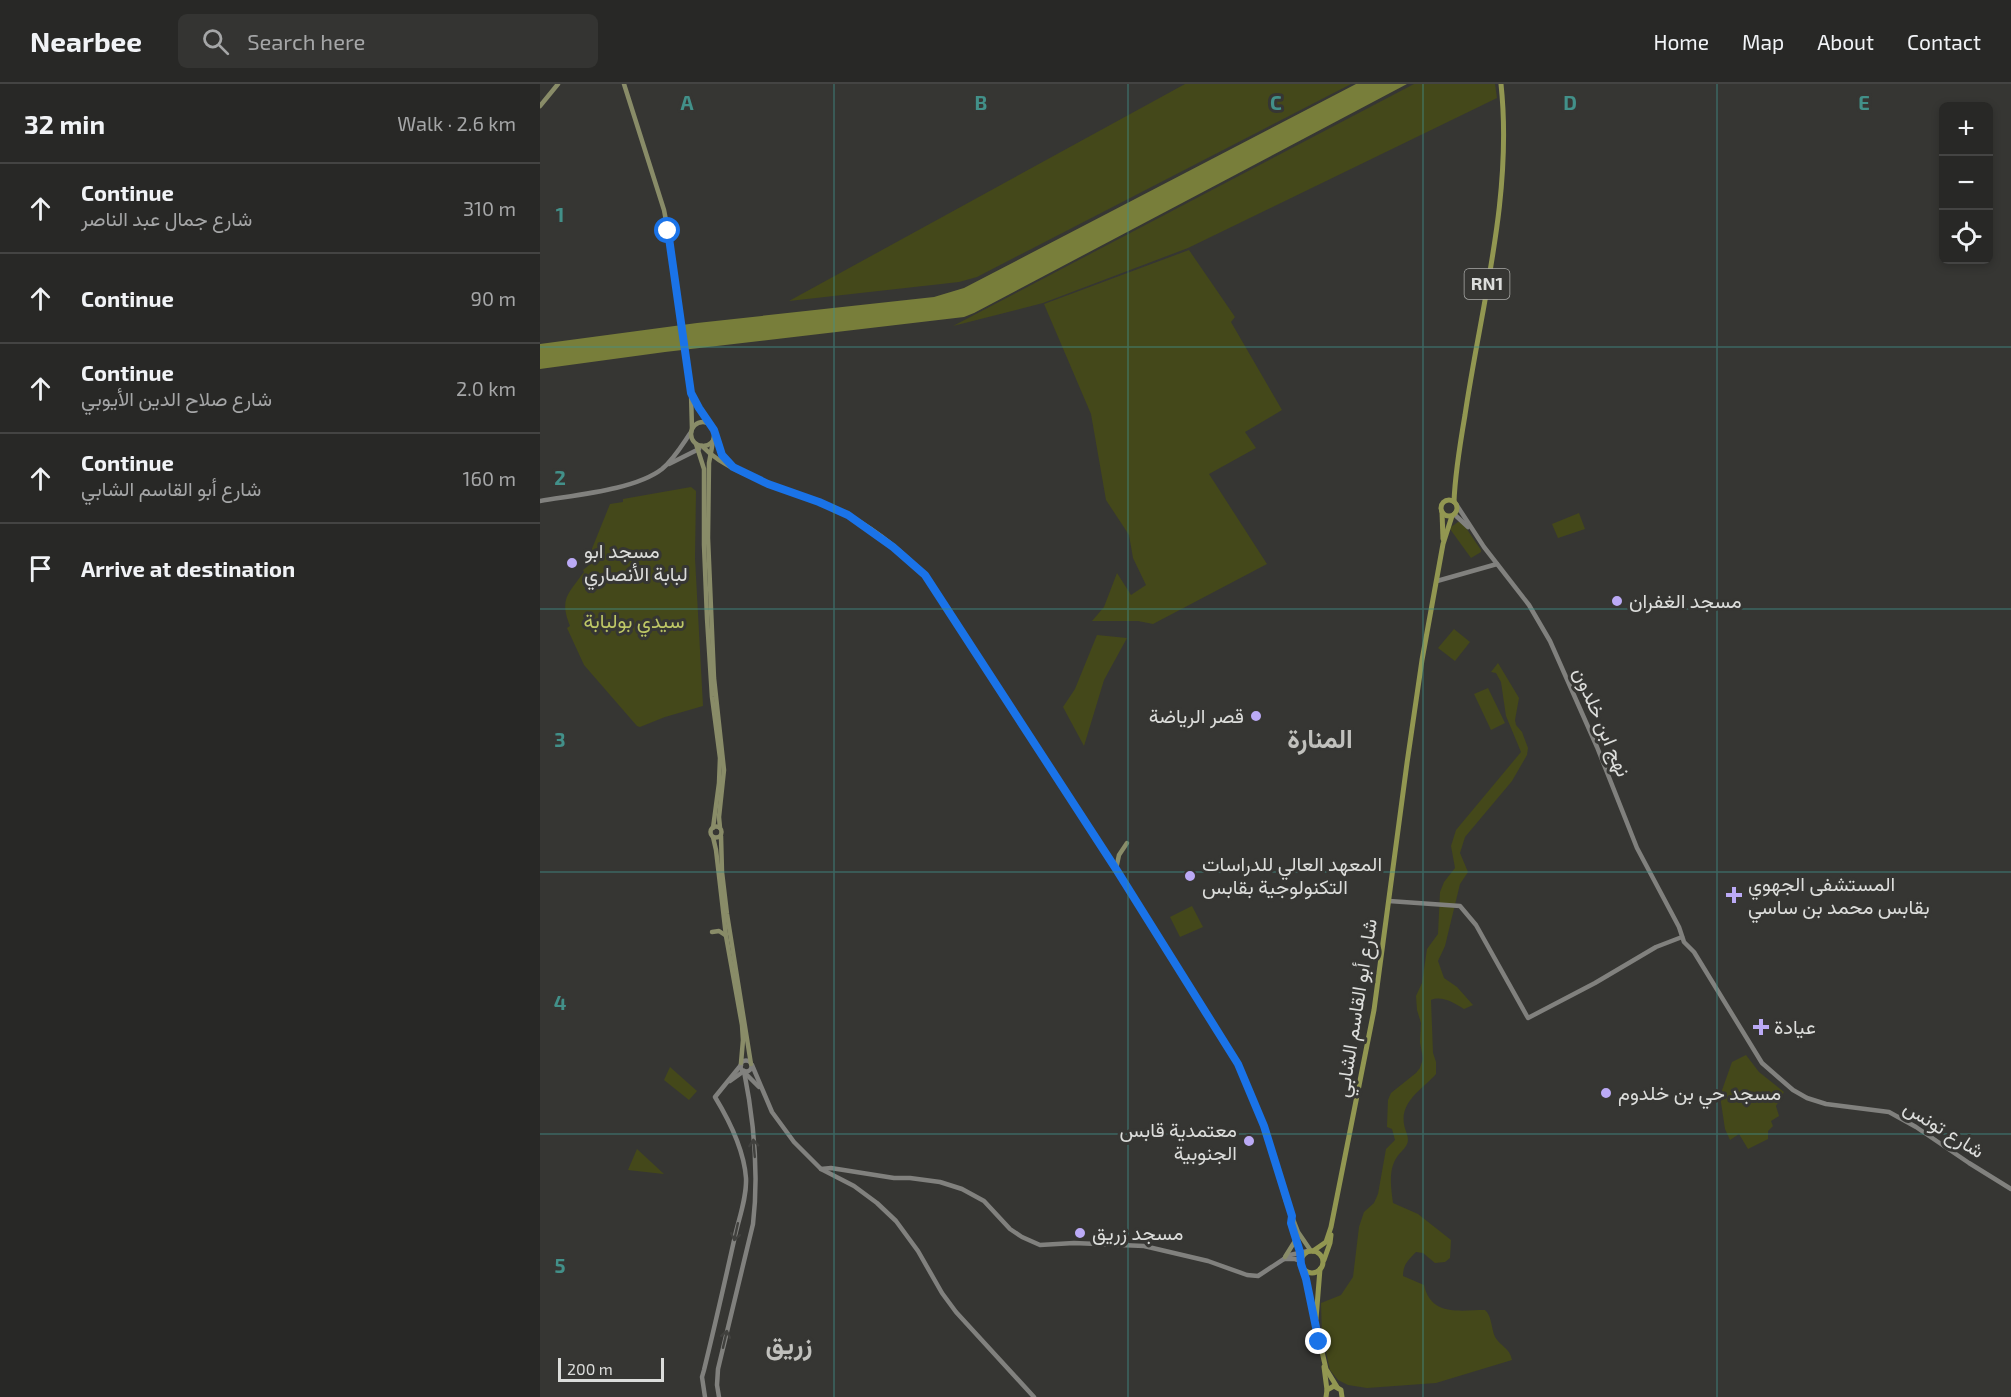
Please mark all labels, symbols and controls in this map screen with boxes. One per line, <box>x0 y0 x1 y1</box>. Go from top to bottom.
search box <box>178 14 598 68</box>
text: Nearbee <box>30 24 142 58</box>
icon: search <box>199 25 232 58</box>
text: Search here <box>247 28 365 54</box>
text: Home <box>1653 29 1709 54</box>
text: Map <box>1742 29 1784 54</box>
text: About <box>1817 29 1874 54</box>
text: Contact <box>1907 29 1981 54</box>
text: A <box>680 90 694 114</box>
text: B <box>975 90 987 114</box>
text: C <box>1270 90 1282 114</box>
text: D <box>1563 90 1577 114</box>
text: E <box>1858 90 1870 114</box>
map controls <box>1939 102 1993 264</box>
button: + <box>1939 102 1993 156</box>
text: 32 min <box>24 108 105 139</box>
text: Walk · 2.6 km <box>397 111 516 135</box>
button: − <box>1939 156 1993 210</box>
text: Continue <box>81 179 174 205</box>
icon: ahead <box>24 192 57 225</box>
text: 310 m <box>463 196 516 220</box>
text: 1 <box>556 202 564 226</box>
text: شارع جمال عبد الناصر <box>81 206 252 230</box>
button: locate <box>1939 210 1993 264</box>
route start <box>654 217 680 243</box>
road number: RN1 <box>1464 269 1510 299</box>
icon: ahead <box>24 282 57 315</box>
text: Continue <box>81 285 174 311</box>
text: 90 m <box>471 286 516 310</box>
text: Continue <box>81 359 174 385</box>
icon: ahead <box>24 372 57 405</box>
text: 2.0 km <box>456 376 516 400</box>
text: شارع صلاح الدين الأيوبي <box>81 386 272 410</box>
text: Continue <box>81 449 174 475</box>
icon: ahead <box>24 462 57 495</box>
text: 2 <box>554 465 566 489</box>
text: 160 m <box>463 466 516 490</box>
text: شارع أبو القاسم الشابي <box>81 476 261 500</box>
place label: مسجد ابو لبابة الأنصاري <box>584 538 688 591</box>
icon: arrive <box>24 552 57 585</box>
text: Arrive at destination <box>81 555 295 581</box>
marker: مسجد ابو لبابة الأنصاري <box>565 556 579 570</box>
place label: مسجد الغفران <box>1629 588 1742 614</box>
marker: مسجد الغفران <box>1610 594 1624 608</box>
park label: سيدي بولبابة <box>583 608 685 638</box>
street label: نهج ابن خلدون <box>1566 663 1637 781</box>
place label: قصر الرياضة <box>1149 703 1244 729</box>
marker: قصر الرياضة <box>1249 709 1263 723</box>
district label: المنارة <box>1287 722 1353 755</box>
text: 3 <box>554 727 566 751</box>
place label: المعهد العالي للدراسات التكنولوجية بقابس <box>1202 851 1382 900</box>
marker: المعهد العالي للدراسات التكنولوجية بقابس <box>1183 869 1197 883</box>
place label: المستشفى الجهوي بقابس محمد بن ساسي <box>1748 871 1930 924</box>
marker: المستشفى الجهوي بقابس محمد بن ساسي <box>1725 886 1743 904</box>
street label: شارع أبو القاسم الشابي <box>1329 917 1387 1100</box>
text: 4 <box>554 990 567 1014</box>
place label: عيادة <box>1774 1014 1816 1039</box>
marker: عيادة <box>1752 1018 1770 1036</box>
place label: مسجد حي بن خلدوم <box>1618 1080 1781 1110</box>
marker: مسجد حي بن خلدوم <box>1599 1086 1613 1100</box>
street label: شارع تونس <box>1898 1094 1989 1165</box>
place label: معتمدية قابس الجنوبية <box>1120 1117 1237 1166</box>
marker: معتمدية قابس الجنوبية <box>1242 1134 1256 1148</box>
one-way arrow <box>748 1139 759 1159</box>
place label: مسجد زريق <box>1092 1220 1183 1246</box>
one-way arrow <box>730 1222 741 1242</box>
marker: مسجد زريق <box>1073 1226 1087 1240</box>
text: 5 <box>554 1253 566 1277</box>
district label: زريق <box>765 1328 813 1361</box>
route end <box>1305 1328 1331 1354</box>
one-way arrow <box>719 1330 731 1349</box>
scale bar <box>558 1355 664 1382</box>
text: 200 m <box>567 1359 613 1378</box>

